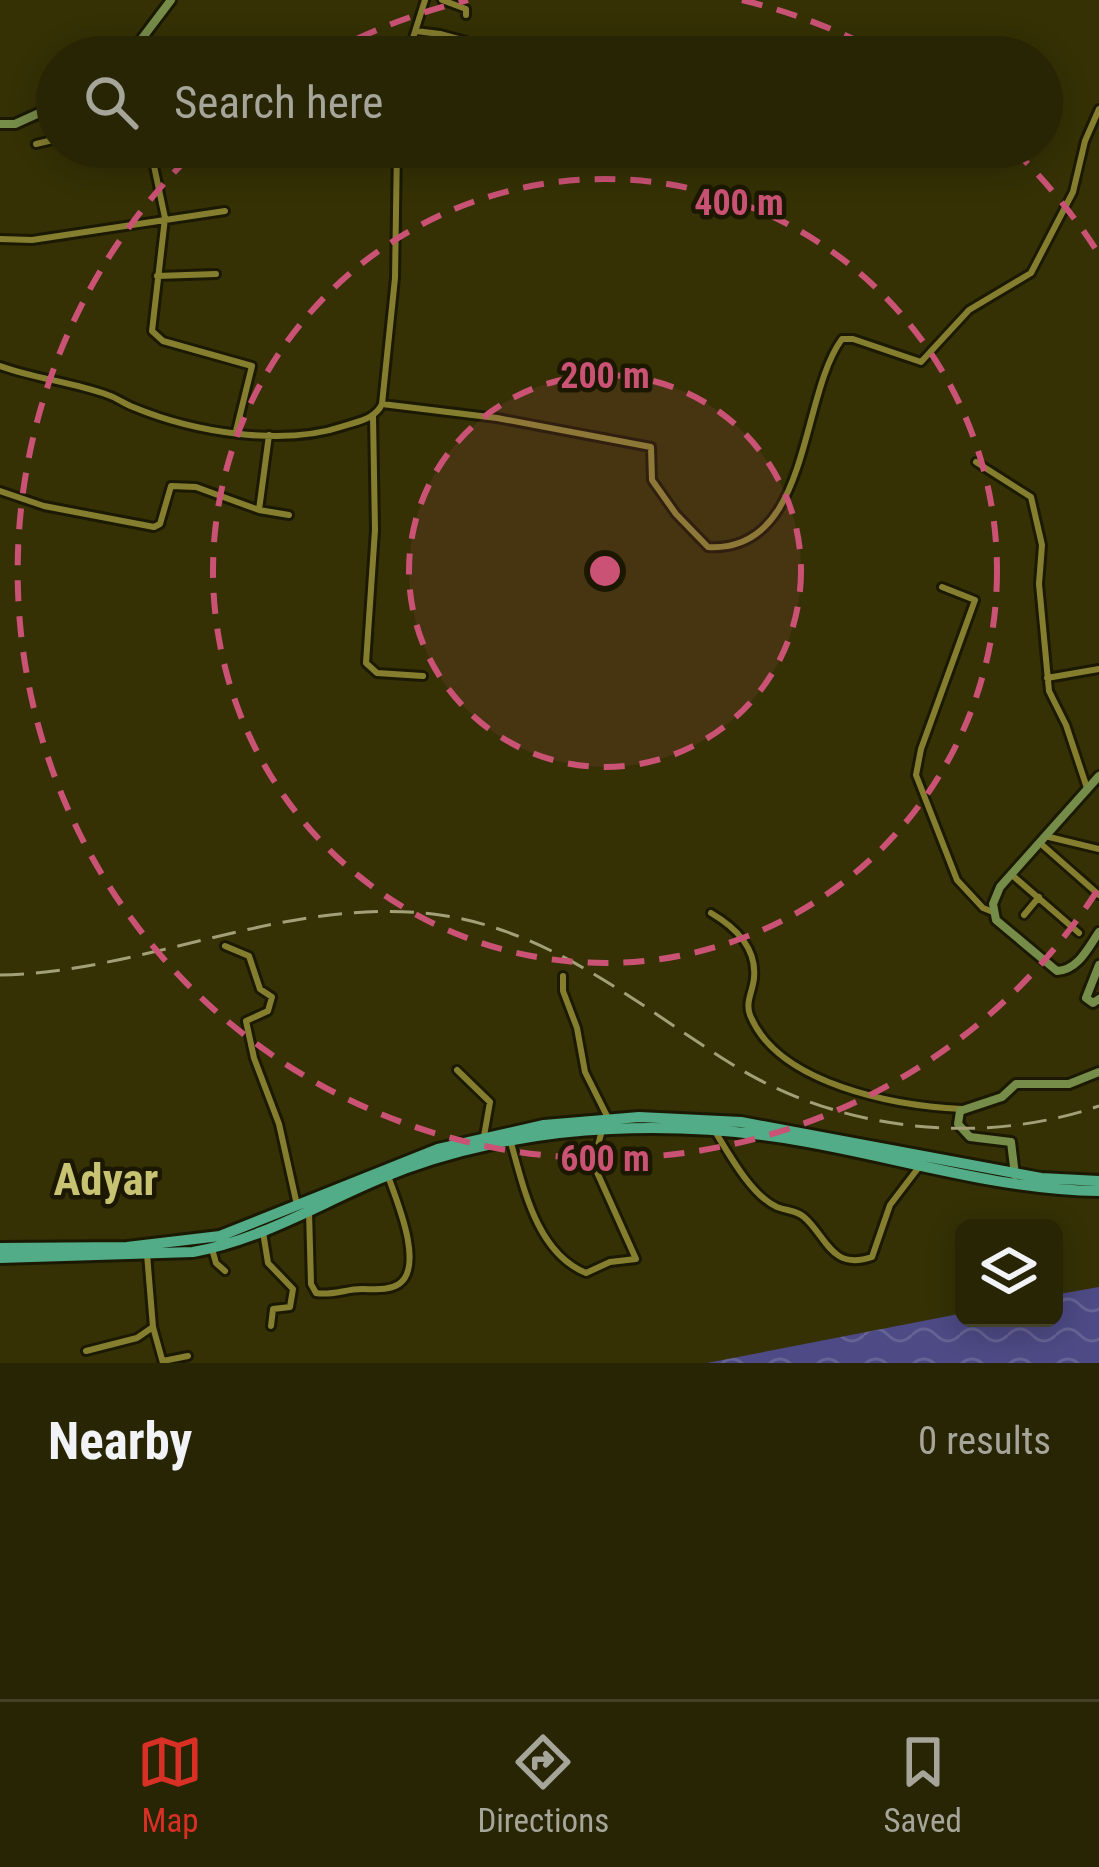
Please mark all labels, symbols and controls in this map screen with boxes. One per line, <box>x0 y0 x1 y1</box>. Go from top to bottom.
search box <box>36 36 1063 168</box>
icon: search <box>78 69 144 135</box>
text: Search here <box>174 76 383 129</box>
text: 400 m <box>694 182 784 224</box>
text: 200 m <box>560 355 650 397</box>
centre of rings <box>584 550 626 592</box>
text: 600 m <box>560 1138 650 1180</box>
district label: Adyar <box>54 1153 159 1206</box>
map controls <box>955 1219 1063 1327</box>
button: layers <box>955 1219 1063 1327</box>
text: Nearby <box>48 1412 192 1471</box>
text: 0 results <box>918 1418 1051 1464</box>
tab: Map <box>137 1729 203 1840</box>
tab: Directions <box>477 1729 609 1840</box>
tab: Saved <box>883 1729 962 1840</box>

